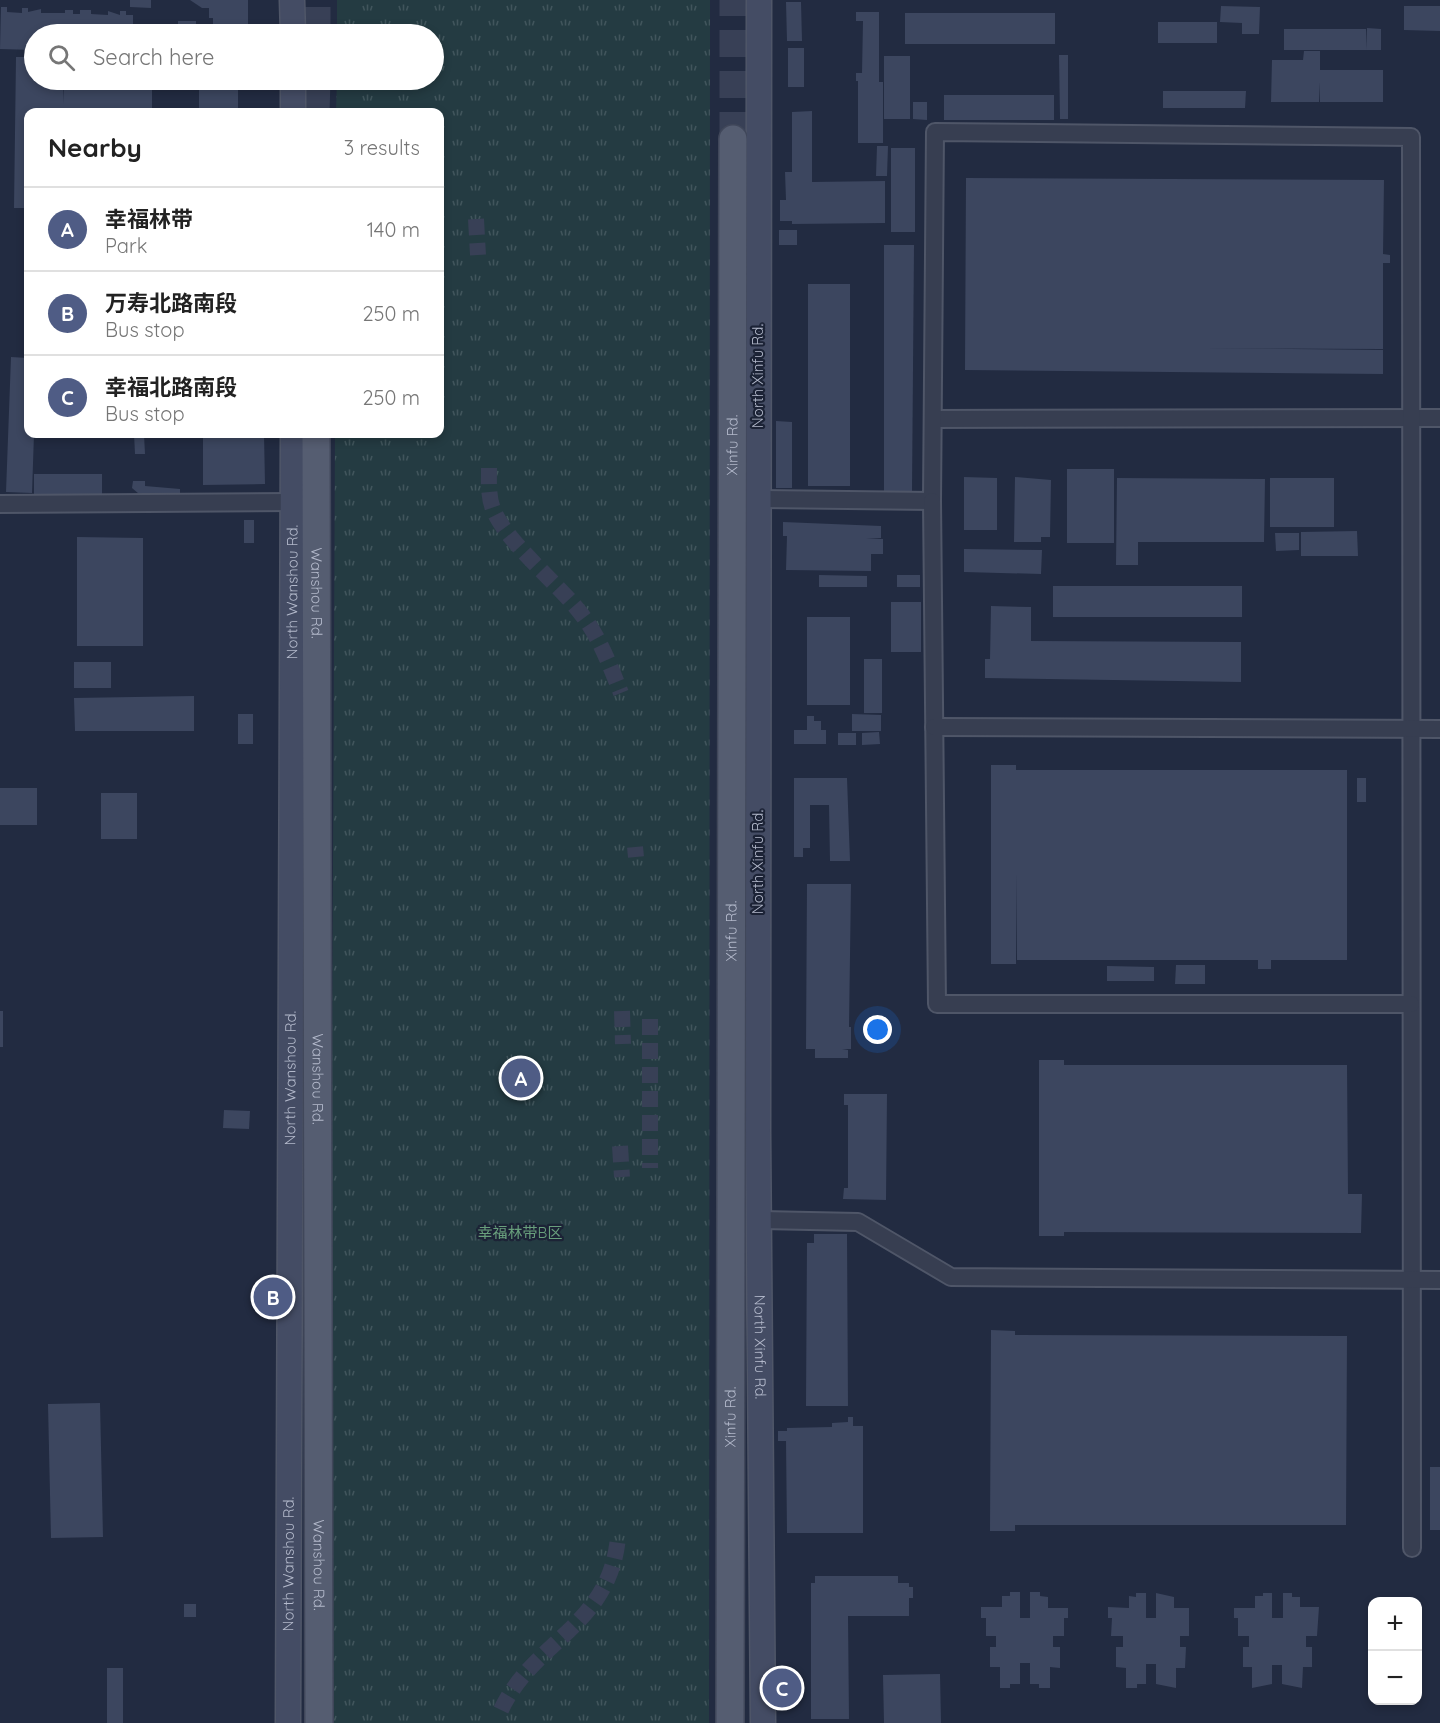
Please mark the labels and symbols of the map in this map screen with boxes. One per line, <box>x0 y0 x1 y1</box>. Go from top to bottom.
street label: North Xinfu Rd. <box>748 324 767 428</box>
street label: Xinfu Rd. <box>722 415 741 475</box>
street label: North Wanshou Rd. <box>282 525 302 659</box>
street label: Wanshou Rd. <box>307 547 326 639</box>
street label: North Xinfu Rd. <box>748 810 767 914</box>
street label: Xinfu Rd. <box>721 901 741 961</box>
street label: North Wanshou Rd. <box>280 1011 300 1145</box>
your location <box>863 1015 892 1044</box>
street label: Wanshou Rd. <box>308 1033 328 1125</box>
pin: A <box>502 1056 540 1100</box>
park label: 幸福林带B区 <box>478 1223 562 1242</box>
pin: B <box>254 1274 292 1320</box>
street label: North Xinfu Rd. <box>750 1295 770 1399</box>
street label: Xinfu Rd. <box>721 1387 740 1447</box>
street label: North Wanshou Rd. <box>278 1497 298 1631</box>
street label: Wanshou Rd. <box>310 1519 329 1611</box>
pin: C <box>762 1666 802 1710</box>

